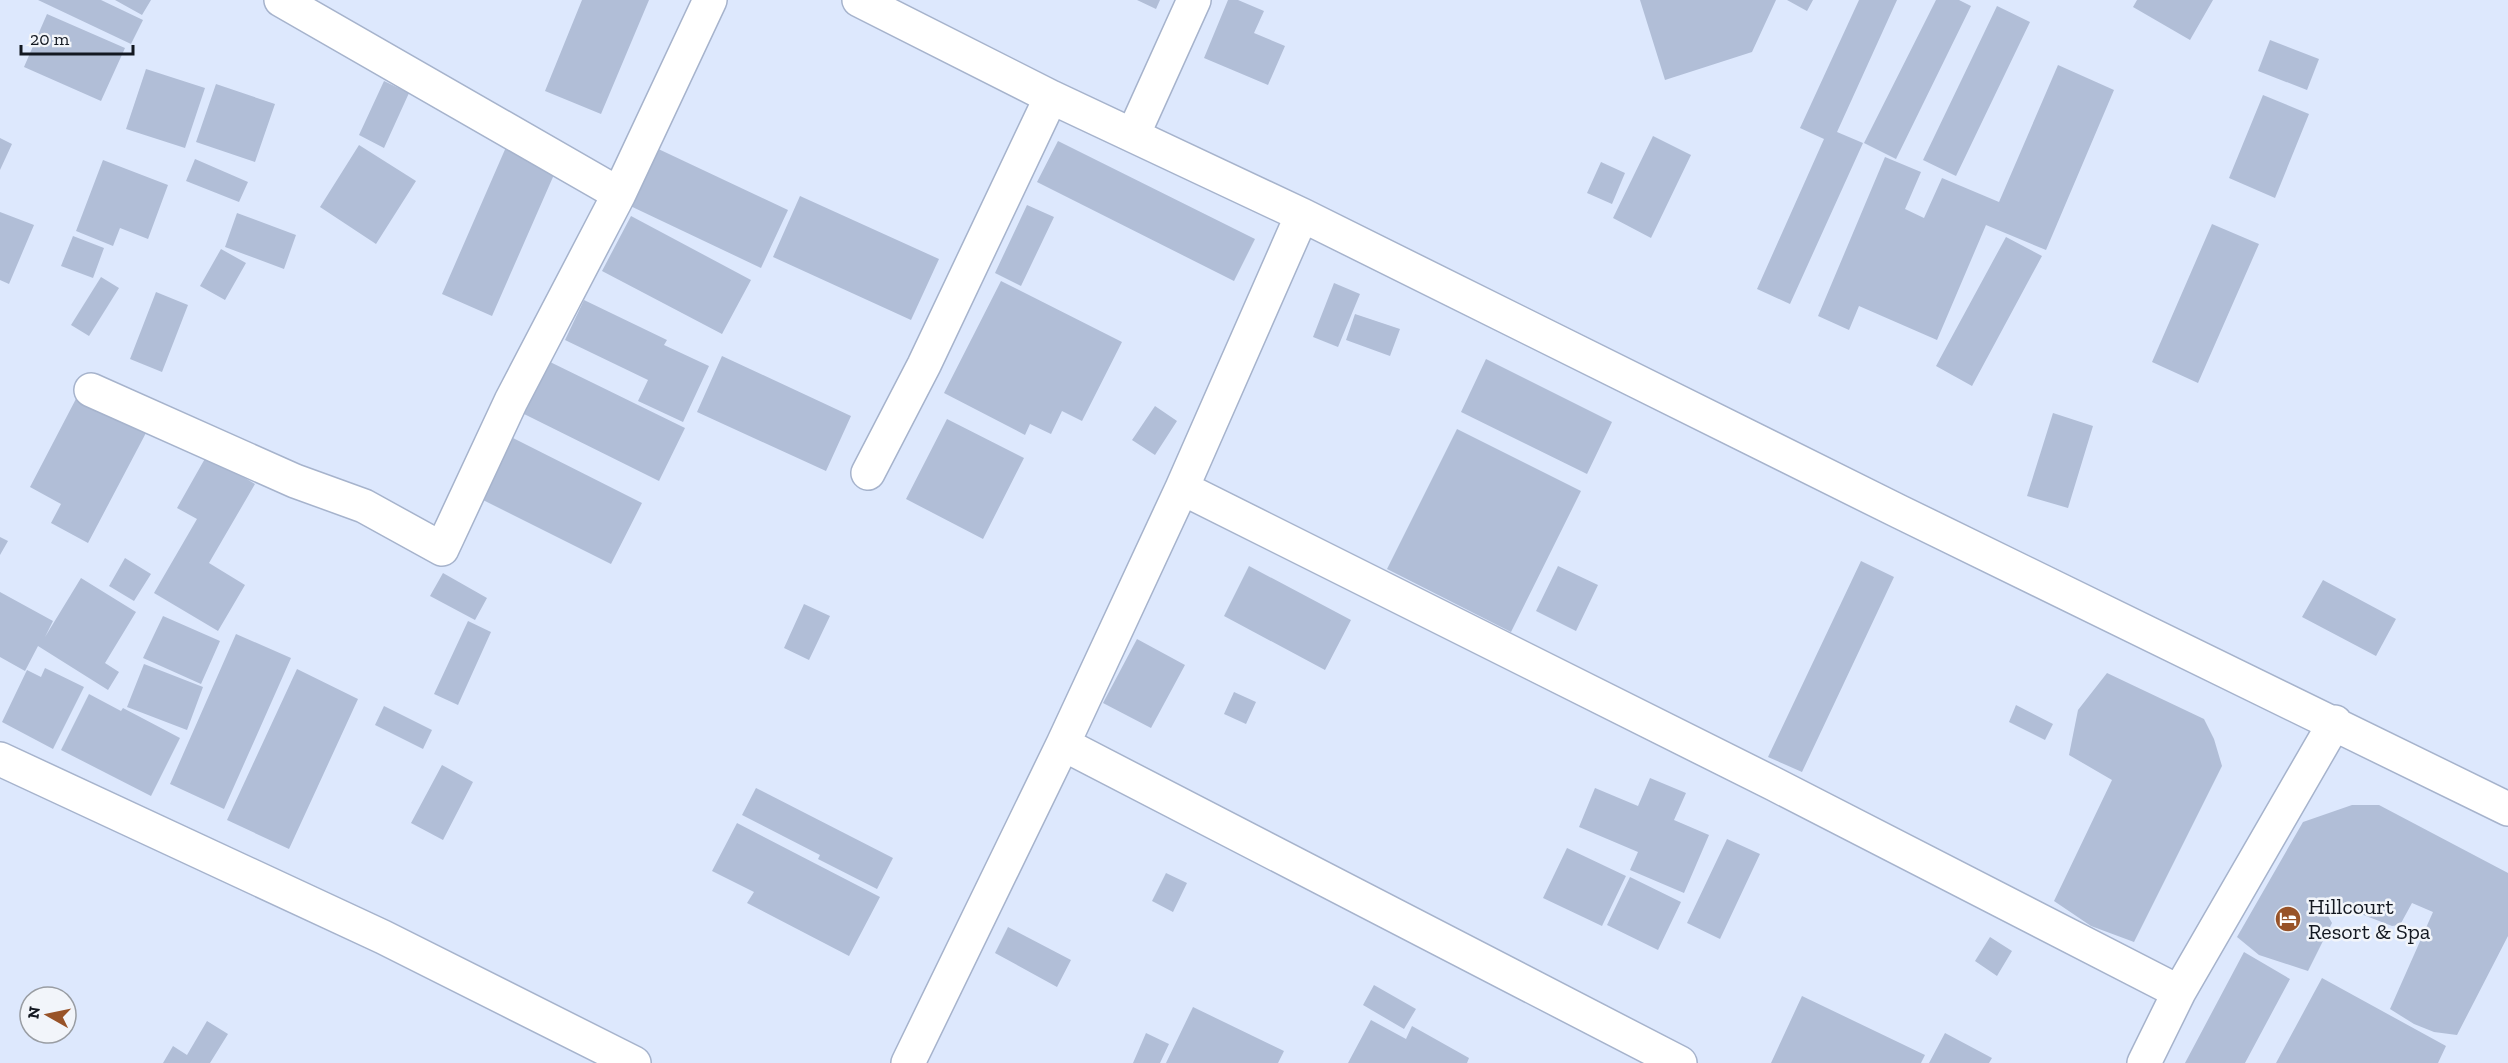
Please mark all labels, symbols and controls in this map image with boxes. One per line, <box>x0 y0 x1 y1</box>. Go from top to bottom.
scale bar <box>21 18 134 56</box>
text: 20 m <box>30 28 70 50</box>
place label: Hillcourt Resort & Spa <box>2308 893 2431 945</box>
hotel icon: Hillcourt Resort & Spa <box>2273 904 2303 934</box>
north arrow <box>18 985 78 1045</box>
text: N <box>23 1005 44 1020</box>

